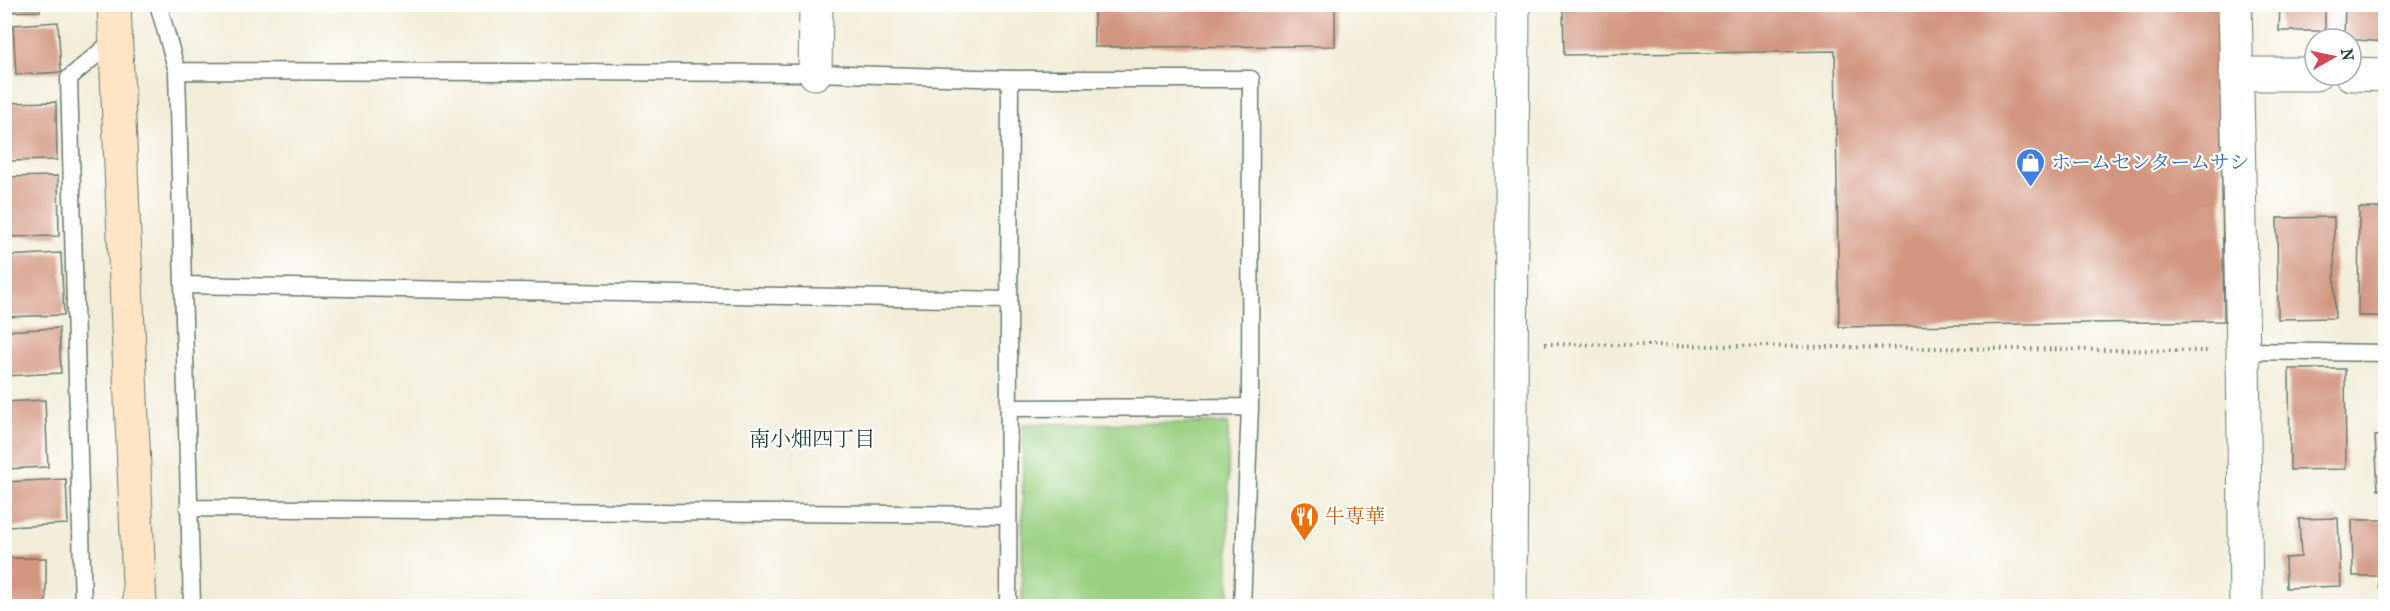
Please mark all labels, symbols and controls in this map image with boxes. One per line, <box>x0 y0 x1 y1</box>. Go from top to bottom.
north arrow <box>2303 27 2363 87</box>
text: N <box>2337 47 2358 63</box>
shop icon: ホームセンタームサシ <box>2014 146 2046 188</box>
place label: ホームセンタームサシ <box>2051 151 2249 174</box>
district label: 南小畑四丁目 <box>749 427 875 451</box>
restaurant icon: 牛専華 <box>1288 500 1320 542</box>
place label: 牛専華 <box>1325 505 1385 528</box>

